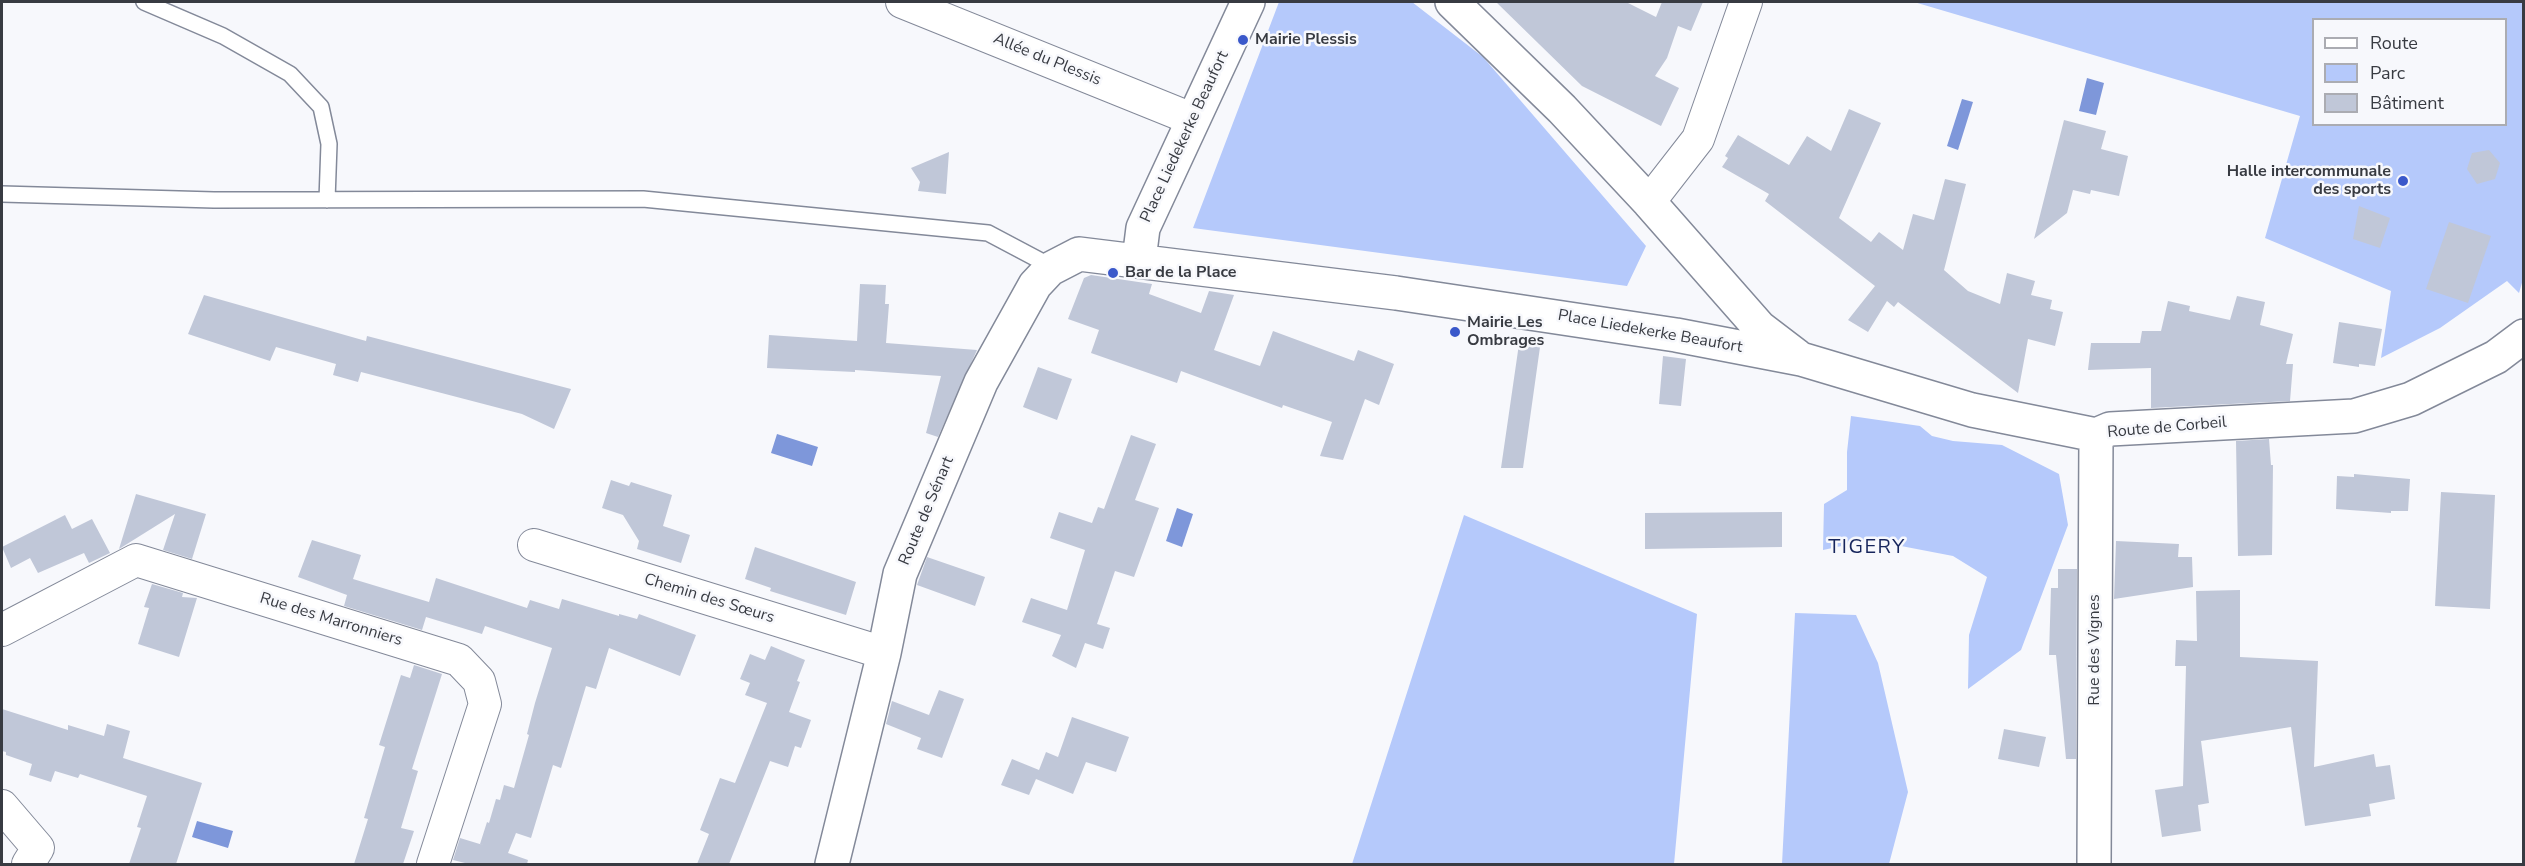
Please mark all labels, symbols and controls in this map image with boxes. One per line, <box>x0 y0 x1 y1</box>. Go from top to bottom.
legend <box>2312 18 2507 126</box>
street label: Allée du Plessis <box>990 30 1104 90</box>
place label: Mairie Plessis <box>1255 30 1357 50</box>
text: Route <box>2370 31 2418 55</box>
marker: Mairie Plessis <box>1236 33 1250 47</box>
street label: Place Liedekerke Beaufort <box>1137 48 1233 226</box>
text: Parc <box>2370 61 2405 85</box>
text: Bâtiment <box>2370 91 2444 115</box>
place label: Halle intercommunale des sports <box>2227 162 2391 200</box>
marker: Halle intercommunale des sports <box>2396 174 2410 188</box>
place label: Bar de la Place <box>1125 263 1236 283</box>
marker: Bar de la Place <box>1106 266 1120 280</box>
street label: Place Liedekerke Beaufort <box>1556 306 1744 358</box>
place label: Mairie Les Ombrages <box>1467 313 1544 351</box>
marker: Mairie Les Ombrages <box>1448 325 1462 339</box>
street label: Route de Corbeil <box>2107 413 2227 443</box>
street label: Route de Sénart <box>895 454 959 568</box>
district label: TIGERY <box>1828 536 1906 560</box>
street label: Chemin des Sœurs <box>641 570 777 628</box>
street label: Rue des Marronniers <box>257 589 405 651</box>
street label: Rue des Vignes <box>2085 594 2105 706</box>

